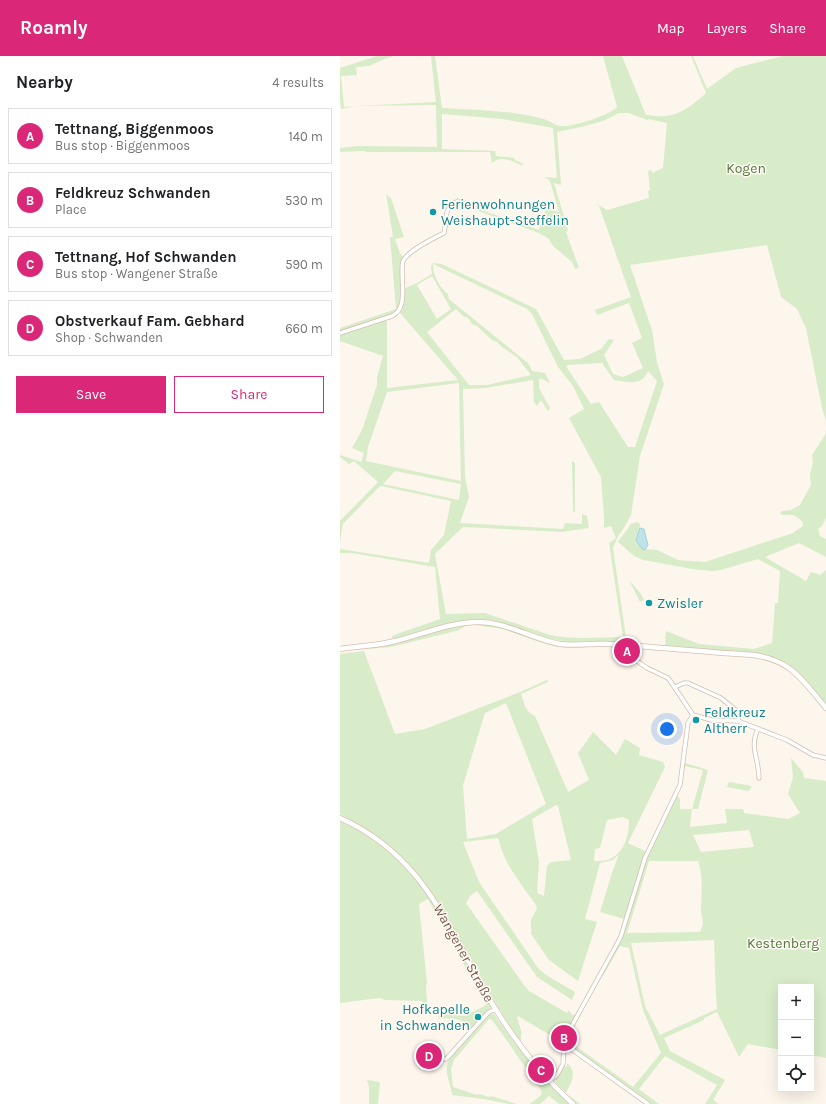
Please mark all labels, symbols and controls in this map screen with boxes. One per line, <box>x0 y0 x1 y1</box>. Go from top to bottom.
text: Roamly <box>20 17 87 39</box>
text: Map <box>657 20 685 37</box>
text: Layers <box>707 20 747 37</box>
text: Share <box>769 20 806 37</box>
text: Nearby <box>16 72 73 92</box>
text: 4 results <box>272 75 324 90</box>
text: Tettnang, Biggenmoos <box>55 120 214 138</box>
text: A <box>26 129 34 144</box>
text: 140 m <box>288 129 323 144</box>
text: Bus stop · Biggenmoos <box>55 138 190 153</box>
park label: Kogen <box>726 160 766 177</box>
text: Feldkreuz Schwanden <box>55 184 211 202</box>
text: B <box>26 193 34 208</box>
text: 530 m <box>285 193 323 208</box>
place label: Ferienwohnungen Weishaupt-Steffelin <box>441 196 569 229</box>
text: Place <box>55 202 86 217</box>
marker: Ferienwohnungen Weishaupt-Steffelin <box>428 207 438 217</box>
text: Tettnang, Hof Schwanden <box>55 248 237 266</box>
text: C <box>26 257 34 272</box>
text: 590 m <box>285 257 323 272</box>
text: Bus stop · Wangener Straße <box>55 266 218 281</box>
text: Obstverkauf Fam. Gebhard <box>55 312 245 330</box>
text: D <box>26 321 34 336</box>
text: 660 m <box>285 321 323 336</box>
text: Shop · Schwanden <box>55 330 163 345</box>
button: Save <box>16 376 166 413</box>
button: Share <box>174 376 324 413</box>
place label: Zwisler <box>657 595 704 612</box>
marker: Zwisler <box>644 598 654 608</box>
pin: A <box>614 636 640 666</box>
place label: Feldkreuz Altherr <box>704 704 766 737</box>
marker: Feldkreuz Altherr <box>691 715 701 725</box>
your location <box>657 719 677 739</box>
street label: Wangener Straße <box>430 901 498 1005</box>
park label: Kestenberg <box>747 935 819 952</box>
map controls <box>778 984 814 1092</box>
button: + <box>778 984 814 1020</box>
place label: Hofkapelle in Schwanden <box>380 1001 470 1034</box>
marker: Hofkapelle in Schwanden <box>473 1012 483 1022</box>
button: − <box>778 1020 814 1056</box>
pin: B <box>551 1023 577 1053</box>
pin: D <box>416 1041 442 1071</box>
pin: C <box>528 1055 554 1085</box>
button: locate <box>778 1056 814 1092</box>

